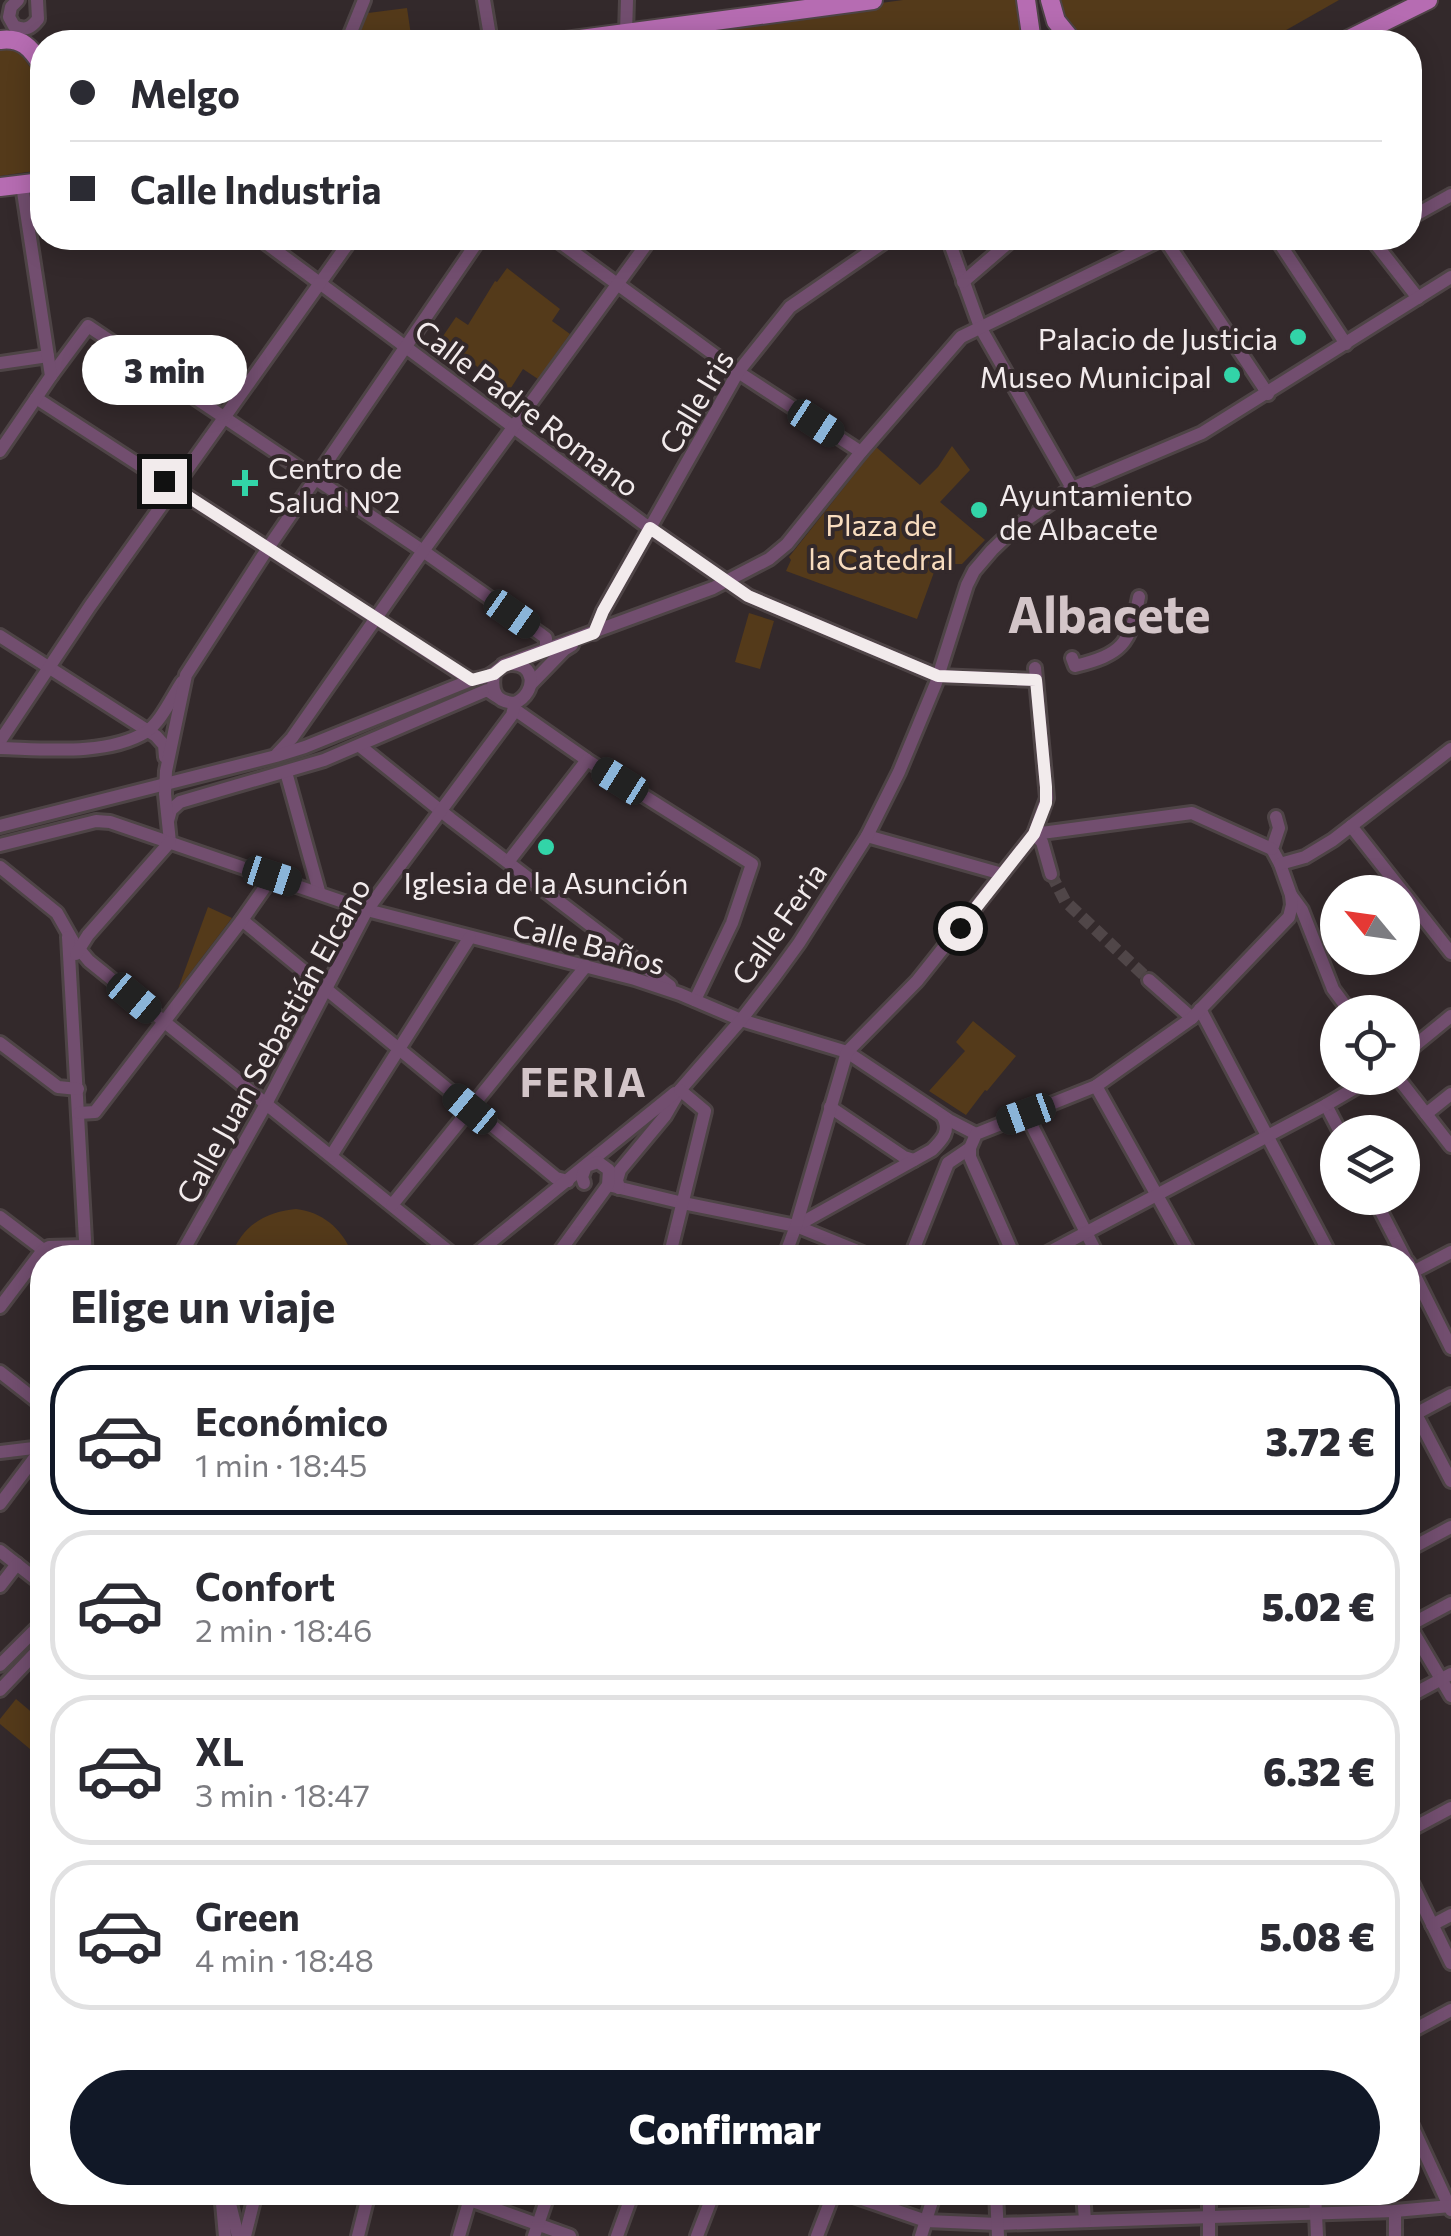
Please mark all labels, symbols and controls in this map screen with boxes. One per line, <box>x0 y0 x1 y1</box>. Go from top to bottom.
text: Melgo <box>130 69 240 116</box>
text: Calle Industria <box>130 165 382 212</box>
street label: Calle Padre Romano <box>408 310 648 504</box>
place label: Palacio de Justicia <box>1038 319 1278 356</box>
marker: Palacio de Justicia <box>1287 326 1309 348</box>
callout: 3 min <box>81 336 246 406</box>
street label: Calle Iris <box>650 342 740 460</box>
text: 3 min <box>124 350 205 390</box>
place label: Museo Municipal <box>980 357 1212 394</box>
marker: Museo Municipal <box>1221 364 1243 386</box>
car <box>783 394 849 452</box>
place label: Centro de Salud Nº2 <box>268 448 402 519</box>
route end <box>142 459 187 504</box>
marker: Centro de Salud Nº2 <box>232 470 258 496</box>
place label: Ayuntamiento de Albacete <box>999 475 1193 546</box>
marker: Ayuntamiento de Albacete <box>968 499 990 521</box>
park label: Plaza de la Catedral <box>808 505 954 576</box>
district label: Albacete <box>1007 582 1211 643</box>
car <box>479 585 545 643</box>
car <box>587 752 653 810</box>
marker: Iglesia de la Asunción <box>535 836 557 858</box>
car <box>239 852 305 900</box>
street label: Calle Feria <box>722 855 834 991</box>
place label: Iglesia de la Asunción <box>404 863 688 900</box>
street label: Calle Juan Sebastián Elcano <box>167 870 377 1210</box>
north arrow <box>1320 875 1420 975</box>
map controls <box>1320 875 1420 1215</box>
street label: Calle Baños <box>509 905 669 981</box>
route start <box>938 906 983 951</box>
car <box>101 967 167 1029</box>
button: locate <box>1320 995 1420 1095</box>
district label: FERIA <box>520 1056 648 1105</box>
car <box>437 1078 503 1140</box>
car <box>993 1090 1059 1138</box>
button: layers <box>1320 1115 1420 1215</box>
text: Elige un viaje <box>70 1277 335 1332</box>
icon: car <box>75 1395 165 1485</box>
text: Económico <box>195 1397 388 1444</box>
text: 3.72 € <box>1265 1417 1375 1464</box>
text: 1 min · 18:45 <box>195 1444 367 1484</box>
icon: car <box>75 1560 165 1650</box>
text: Confort <box>195 1562 335 1609</box>
text: 5.02 € <box>1262 1582 1375 1629</box>
text: 2 min · 18:46 <box>195 1609 372 1649</box>
icon: car <box>75 1725 165 1815</box>
text: XL <box>195 1727 244 1774</box>
text: 6.32 € <box>1263 1747 1375 1794</box>
text: 3 min · 18:47 <box>195 1774 370 1814</box>
icon: car <box>75 1890 165 1980</box>
text: Green <box>195 1892 300 1939</box>
text: 5.08 € <box>1260 1912 1375 1959</box>
text: 4 min · 18:48 <box>195 1939 374 1979</box>
button: Confirmar <box>70 2070 1380 2185</box>

